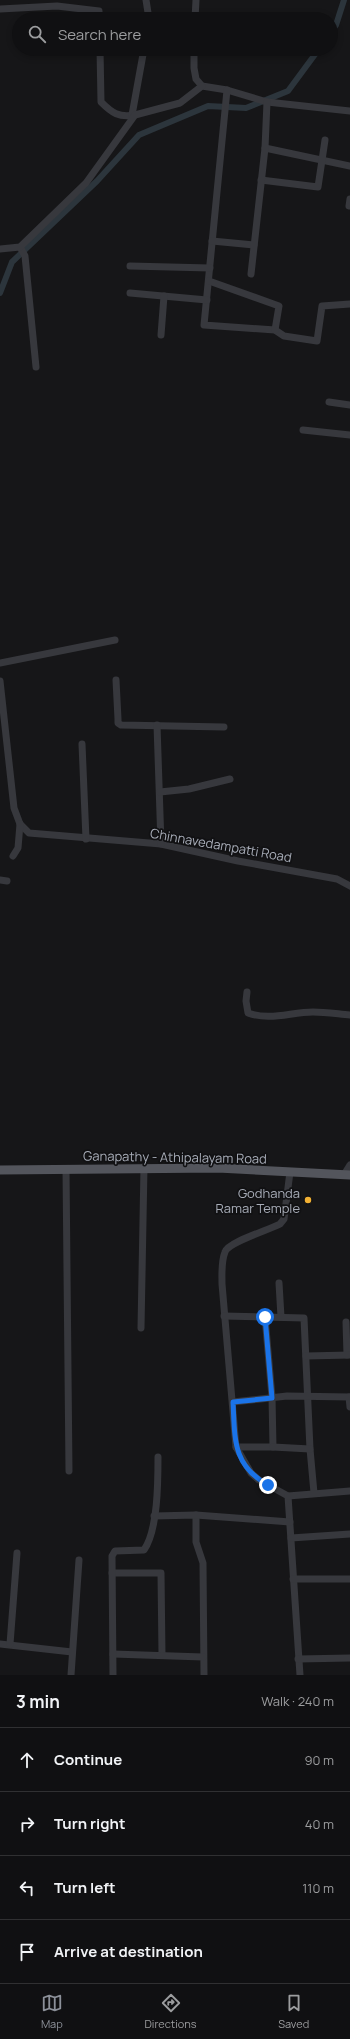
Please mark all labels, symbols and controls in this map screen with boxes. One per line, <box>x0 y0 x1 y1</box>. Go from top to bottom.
search box <box>12 12 338 56</box>
icon: search <box>26 23 48 45</box>
text: Search here <box>58 24 141 45</box>
street label: Chinnavedampatti Road <box>149 824 293 866</box>
street label: Ganapathy - Athipalayam Road <box>83 1146 267 1168</box>
place label: Godhanda Ramar Temple <box>216 1184 300 1217</box>
marker: Godhanda Ramar Temple <box>303 1195 313 1205</box>
route start <box>256 1308 274 1326</box>
route end <box>259 1476 277 1494</box>
text: 3 min <box>16 1690 60 1713</box>
text: Walk · 240 m <box>261 1692 334 1710</box>
icon: ahead <box>16 1749 38 1771</box>
text: Continue <box>54 1749 122 1770</box>
text: 90 m <box>304 1751 334 1769</box>
icon: right <box>16 1813 38 1835</box>
text: Turn right <box>54 1813 125 1834</box>
text: 40 m <box>305 1815 334 1833</box>
icon: left <box>16 1877 38 1899</box>
text: Turn left <box>54 1877 116 1898</box>
text: 110 m <box>302 1879 334 1897</box>
icon: arrive <box>16 1941 38 1963</box>
text: Arrive at destination <box>54 1941 203 1962</box>
tab: Map <box>41 1992 63 2031</box>
tab: Directions <box>144 1992 197 2031</box>
tab: Saved <box>278 1992 309 2031</box>

